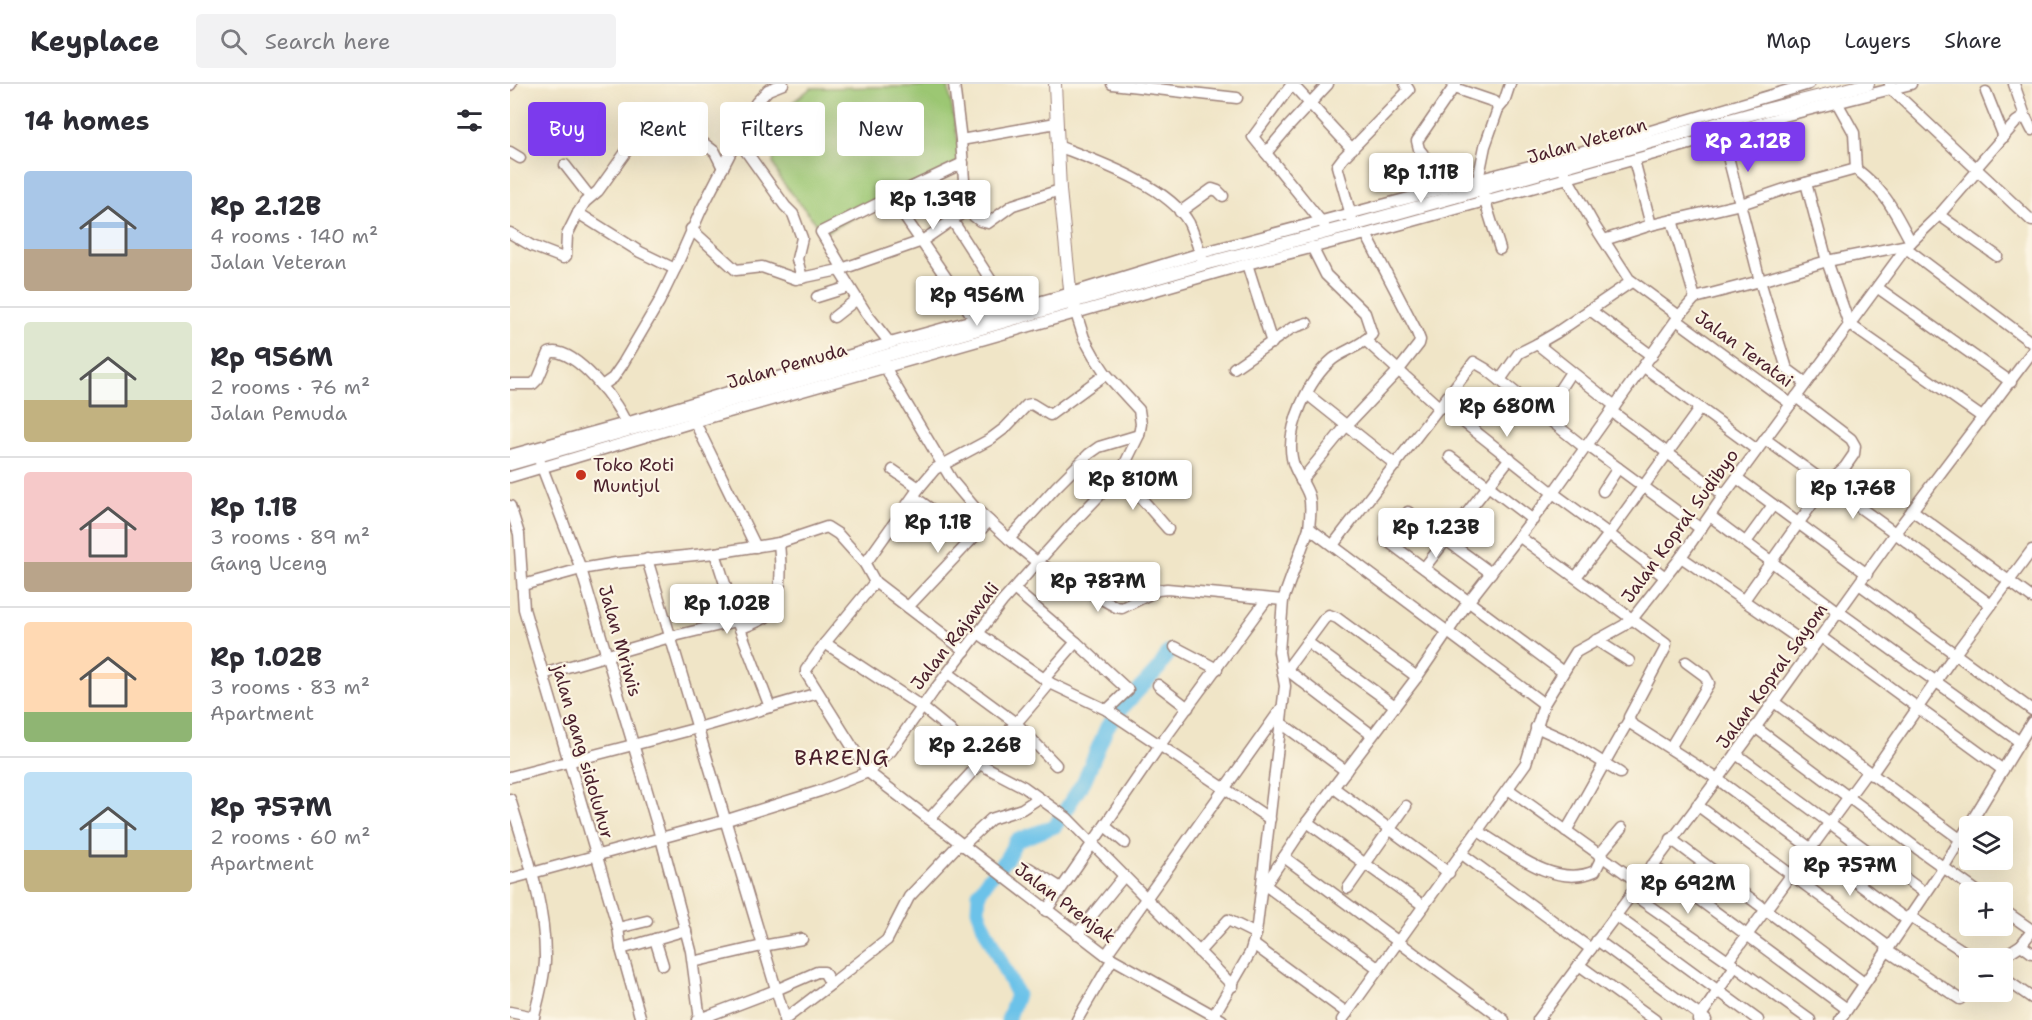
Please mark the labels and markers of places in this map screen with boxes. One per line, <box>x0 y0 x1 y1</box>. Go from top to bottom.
pin: Rp 2.12B <box>1686 122 1810 173</box>
pin: Rp 1.11B <box>1359 153 1483 204</box>
pin: Rp 1.39B <box>871 180 995 231</box>
pin: Rp 956M <box>922 276 1032 327</box>
pin: Rp 680M <box>1452 387 1562 438</box>
place label: Toko Roti Muntjul <box>593 453 675 498</box>
pin: Rp 810M <box>1078 460 1188 511</box>
marker: Toko Roti Muntjul <box>574 468 588 482</box>
pin: Rp 1.76B <box>1791 469 1915 520</box>
pin: Rp 1.1B <box>883 503 993 554</box>
pin: Rp 1.23B <box>1374 508 1498 559</box>
pin: Rp 787M <box>1043 562 1153 613</box>
pin: Rp 1.02B <box>665 584 789 635</box>
pin: Rp 2.26B <box>913 726 1037 777</box>
pin: Rp 757M <box>1795 846 1905 897</box>
pin: Rp 692M <box>1633 864 1743 915</box>

